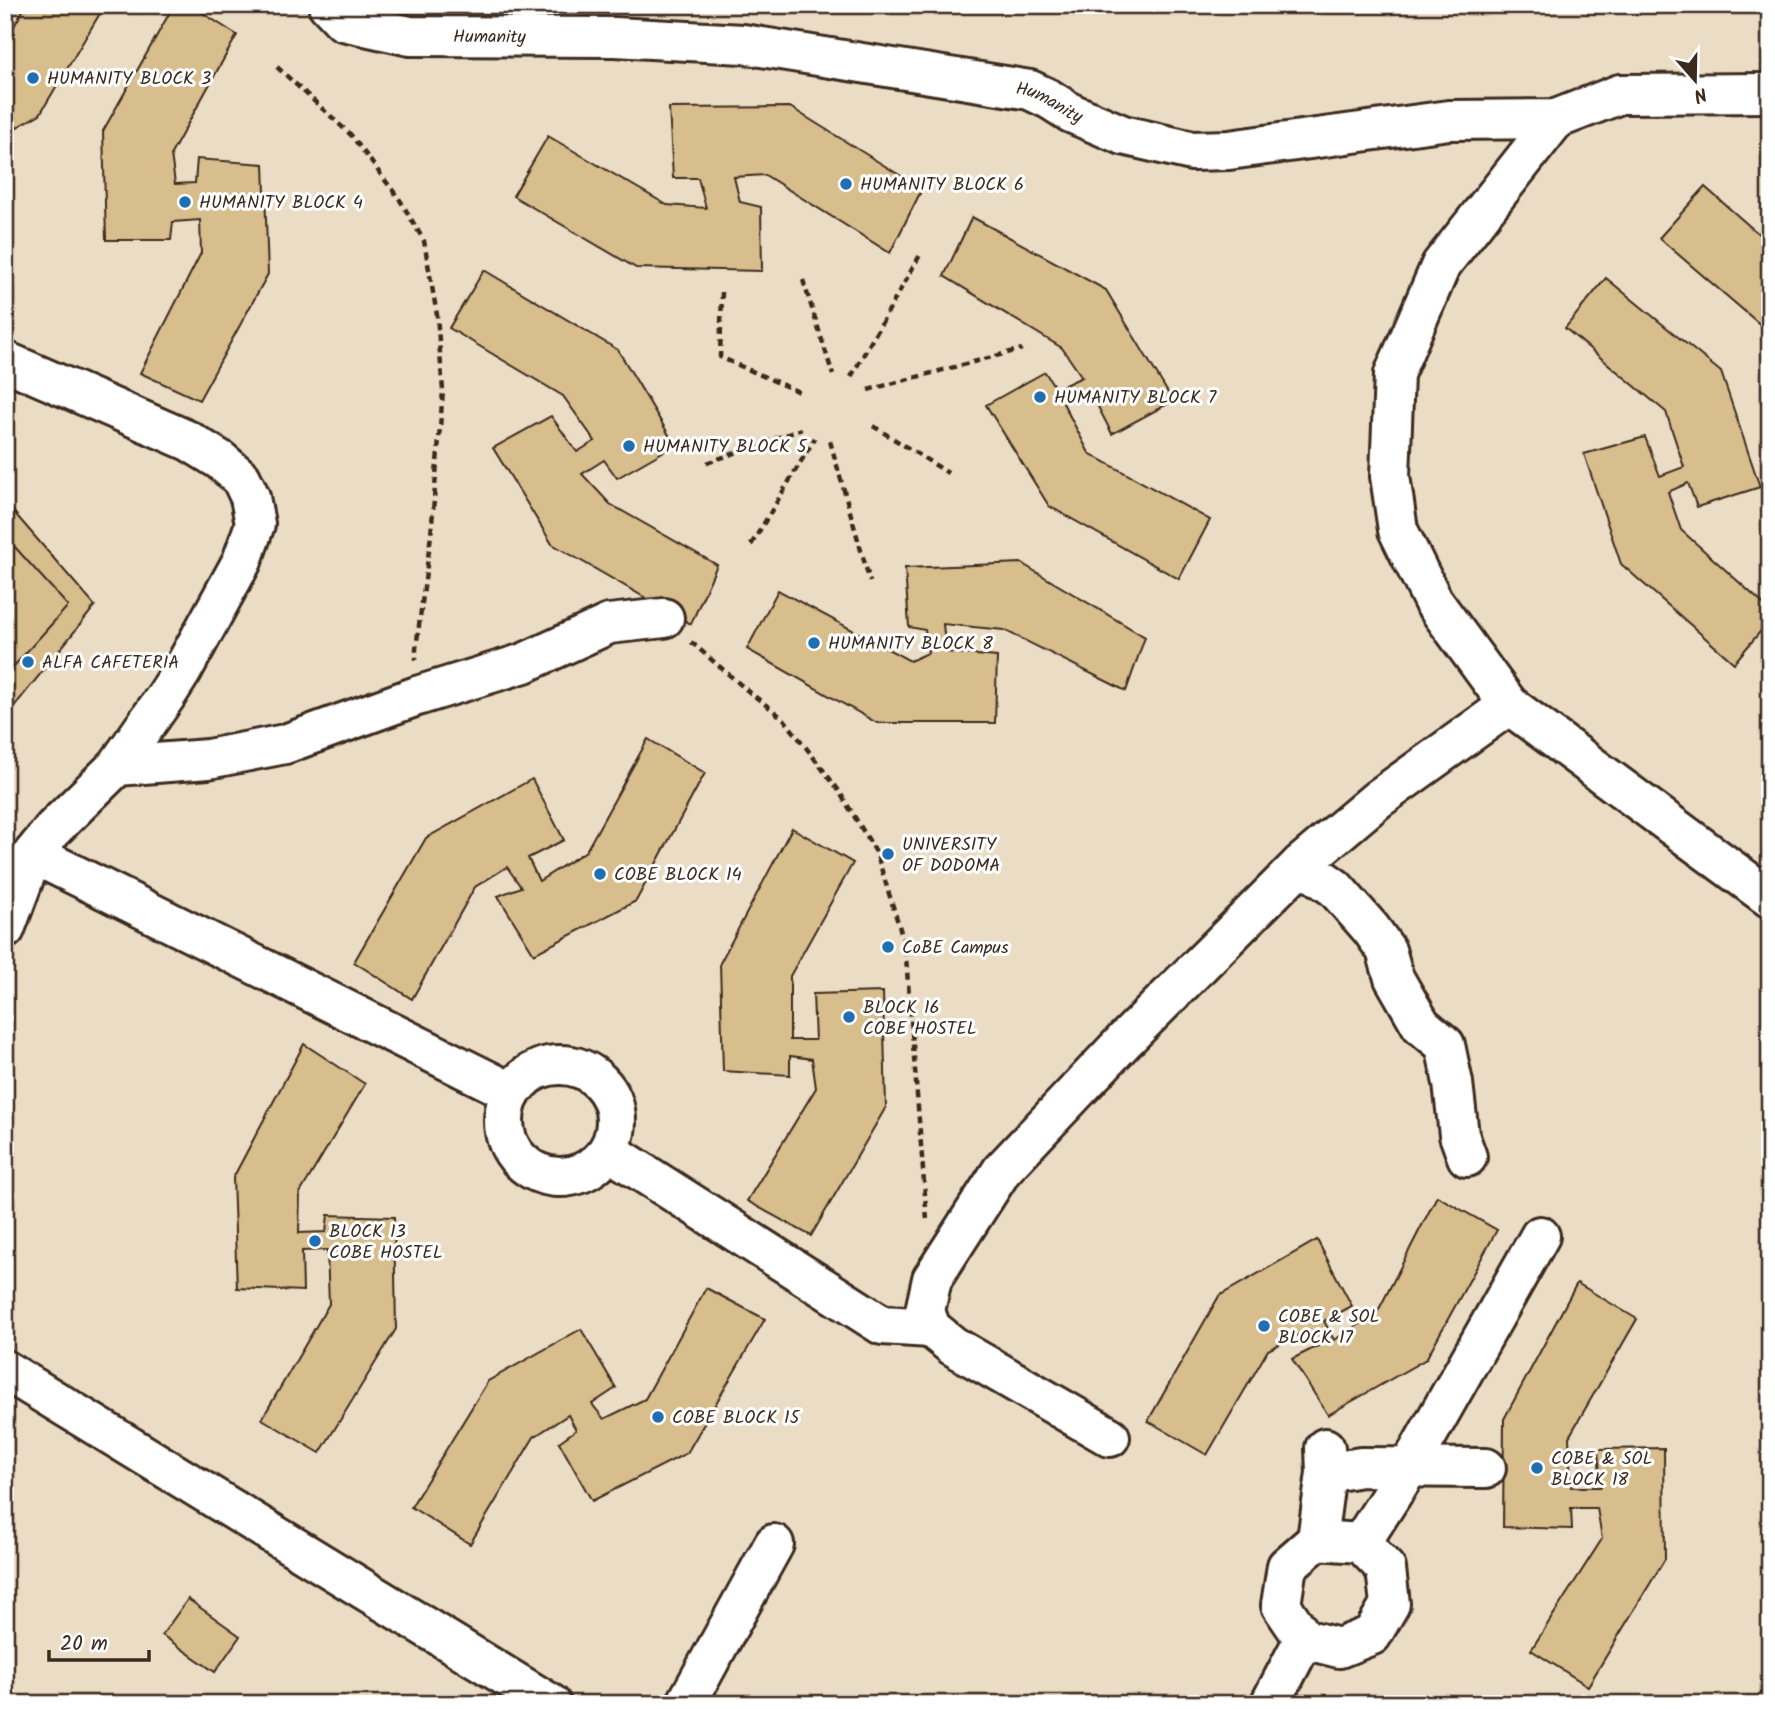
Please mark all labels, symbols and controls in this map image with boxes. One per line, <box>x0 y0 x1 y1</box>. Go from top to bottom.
street label: Humanity <box>453 23 526 53</box>
north arrow <box>1660 46 1730 116</box>
place label: HUMANITY BLOCK 3 <box>47 65 211 94</box>
marker: HUMANITY BLOCK 3 <box>25 70 41 86</box>
street label: Humanity <box>1014 75 1088 133</box>
text: N <box>1689 78 1711 110</box>
place label: HUMANITY BLOCK 6 <box>860 171 1024 200</box>
marker: HUMANITY BLOCK 6 <box>838 176 854 192</box>
place label: HUMANITY BLOCK 4 <box>199 189 363 218</box>
marker: HUMANITY BLOCK 4 <box>177 194 193 210</box>
place label: HUMANITY BLOCK 7 <box>1054 384 1217 413</box>
marker: HUMANITY BLOCK 7 <box>1032 389 1048 405</box>
place label: HUMANITY BLOCK 5 <box>643 433 808 462</box>
marker: HUMANITY BLOCK 5 <box>621 438 637 454</box>
place label: HUMANITY BLOCK 8 <box>828 630 993 659</box>
marker: HUMANITY BLOCK 8 <box>806 635 822 651</box>
place label: ALFA CAFETERIA <box>42 649 179 678</box>
marker: ALFA CAFETERIA <box>20 654 36 670</box>
place label: UNIVERSITY OF DODOMA <box>902 831 1000 881</box>
marker: UNIVERSITY OF DODOMA <box>880 846 896 862</box>
place label: COBE BLOCK 14 <box>614 861 742 890</box>
marker: COBE BLOCK 14 <box>592 866 608 882</box>
place label: CoBE Campus <box>902 934 1009 963</box>
marker: CoBE Campus <box>880 939 896 955</box>
place label: BLOCK 16 COBE HOSTEL <box>863 994 977 1044</box>
marker: BLOCK 16 COBE HOSTEL <box>841 1009 857 1025</box>
place label: BLOCK 13 COBE HOSTEL <box>329 1218 443 1268</box>
marker: BLOCK 13 COBE HOSTEL <box>307 1233 323 1249</box>
place label: COBE & SOL BLOCK 17 <box>1278 1303 1379 1353</box>
marker: COBE & SOL BLOCK 17 <box>1256 1318 1272 1334</box>
place label: COBE BLOCK 15 <box>672 1404 801 1433</box>
marker: COBE BLOCK 15 <box>650 1409 666 1425</box>
place label: COBE & SOL BLOCK 18 <box>1551 1445 1652 1495</box>
marker: COBE & SOL BLOCK 18 <box>1529 1460 1545 1476</box>
scale bar <box>49 1618 149 1662</box>
text: 20 m <box>60 1628 108 1661</box>

